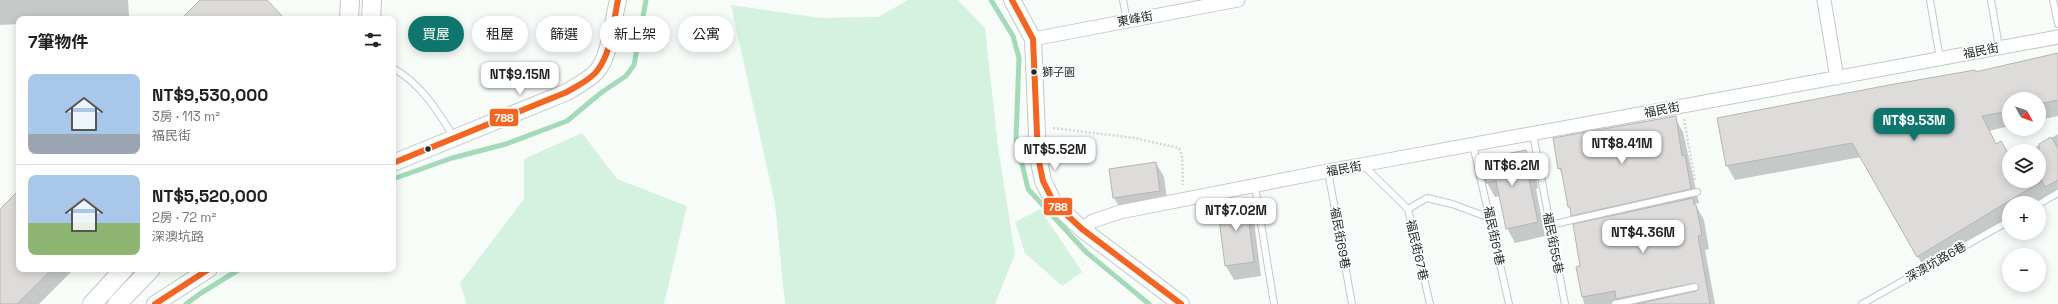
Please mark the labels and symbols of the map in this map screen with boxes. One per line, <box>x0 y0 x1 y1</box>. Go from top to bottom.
street label: 東峰街 <box>1116 8 1154 30</box>
street label: 福民街 <box>1962 40 2000 62</box>
pin: NT$9.15M <box>479 62 561 96</box>
place label: 獅子園 <box>1042 65 1075 79</box>
marker: 獅子園 <box>1029 67 1039 77</box>
north arrow <box>2002 92 2046 136</box>
street label: 福民街 <box>1643 99 1681 121</box>
line badge: 788 <box>489 108 519 127</box>
pin: NT$9.53M <box>1873 108 1955 142</box>
text: 788 <box>494 111 514 125</box>
pin: NT$8.41M <box>1581 131 1663 165</box>
pin: NT$5.52M <box>1014 137 1096 171</box>
unlabelled marker <box>423 144 433 154</box>
pin: NT$6.2M <box>1475 153 1549 187</box>
street label: 福民街 <box>1325 158 1363 180</box>
line badge: 788 <box>1043 197 1073 216</box>
pin: NT$7.02M <box>1195 198 1277 232</box>
text: 788 <box>1048 200 1068 214</box>
street label: 福民街61巷 <box>1480 205 1508 267</box>
street label: 福民街69巷 <box>1327 206 1353 270</box>
street label: 福民街55巷 <box>1539 211 1567 275</box>
street label: 福民街67巷 <box>1402 218 1432 282</box>
pin: NT$4.36M <box>1602 220 1684 254</box>
street label: 深澳坑路6巷 <box>1903 238 1969 286</box>

